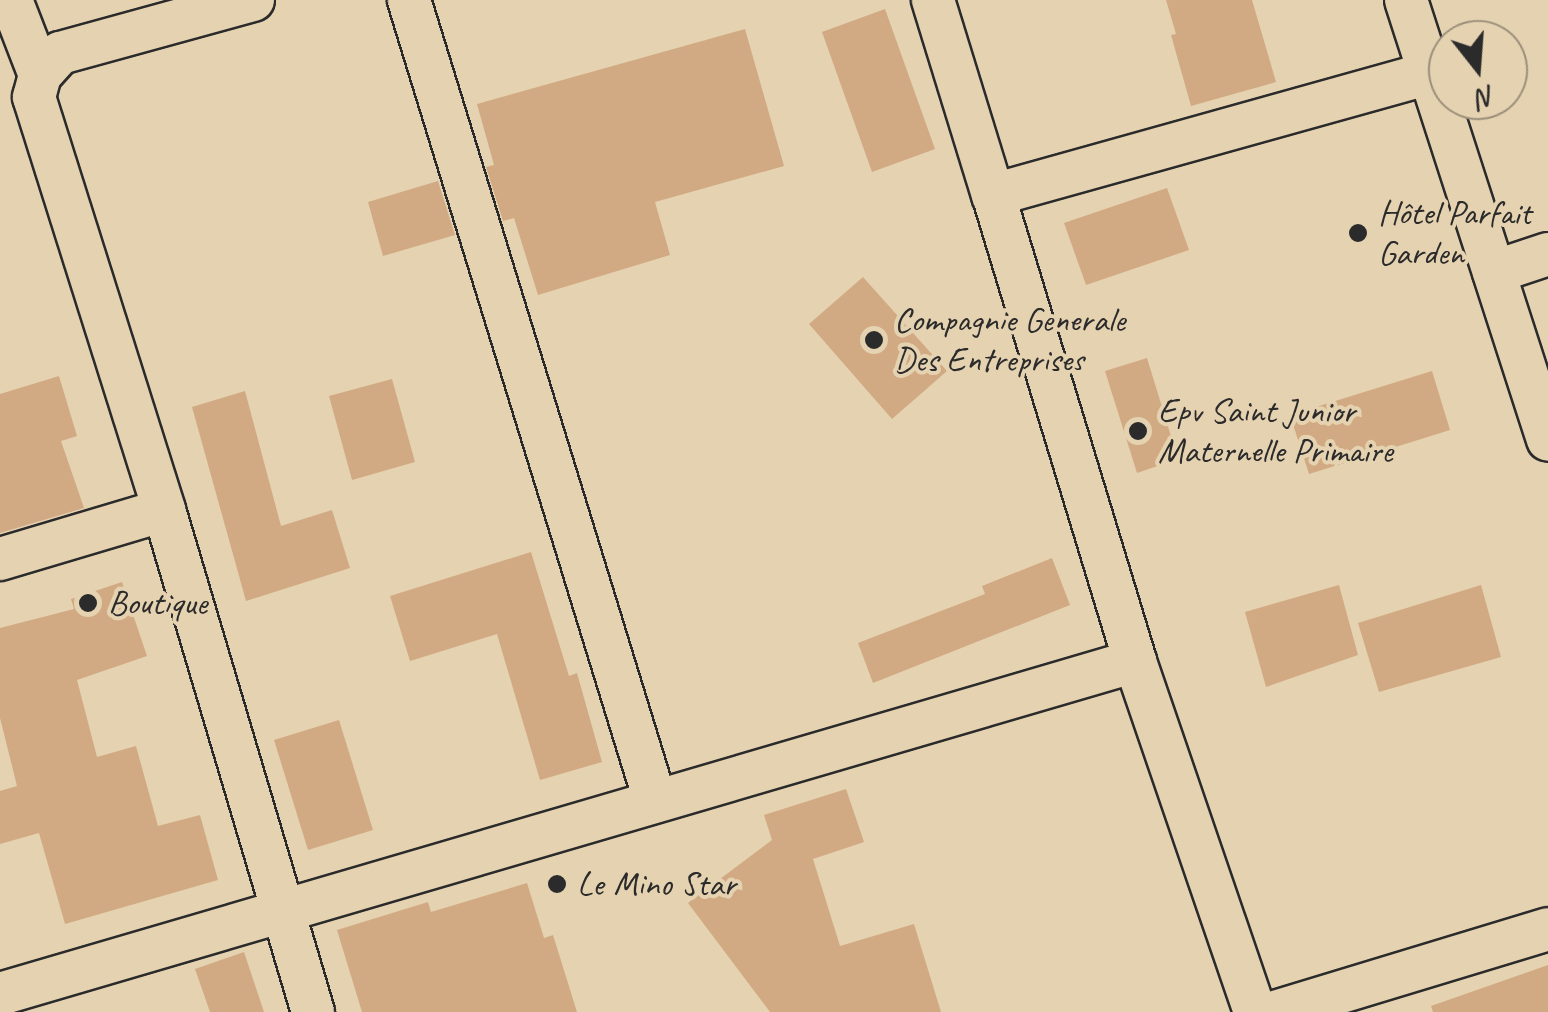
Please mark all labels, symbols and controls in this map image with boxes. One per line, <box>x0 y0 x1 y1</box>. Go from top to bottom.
north arrow <box>1428 20 1528 120</box>
text: N <box>1473 78 1500 117</box>
place label: Hôtel Parfait Garden <box>1378 192 1532 274</box>
marker: Hôtel Parfait Garden <box>1347 222 1369 244</box>
place label: Compagnie Generale Des Entreprises <box>894 299 1124 381</box>
marker: Compagnie Generale Des Entreprises <box>863 329 885 351</box>
place label: Epv Saint Junior Maternelle Primaire <box>1158 390 1394 472</box>
marker: Epv Saint Junior Maternelle Primaire <box>1127 420 1149 442</box>
place label: Boutique <box>108 582 207 624</box>
marker: Boutique <box>77 592 99 614</box>
place label: Le Mino Star <box>577 863 738 905</box>
marker: Le Mino Star <box>546 873 568 895</box>

